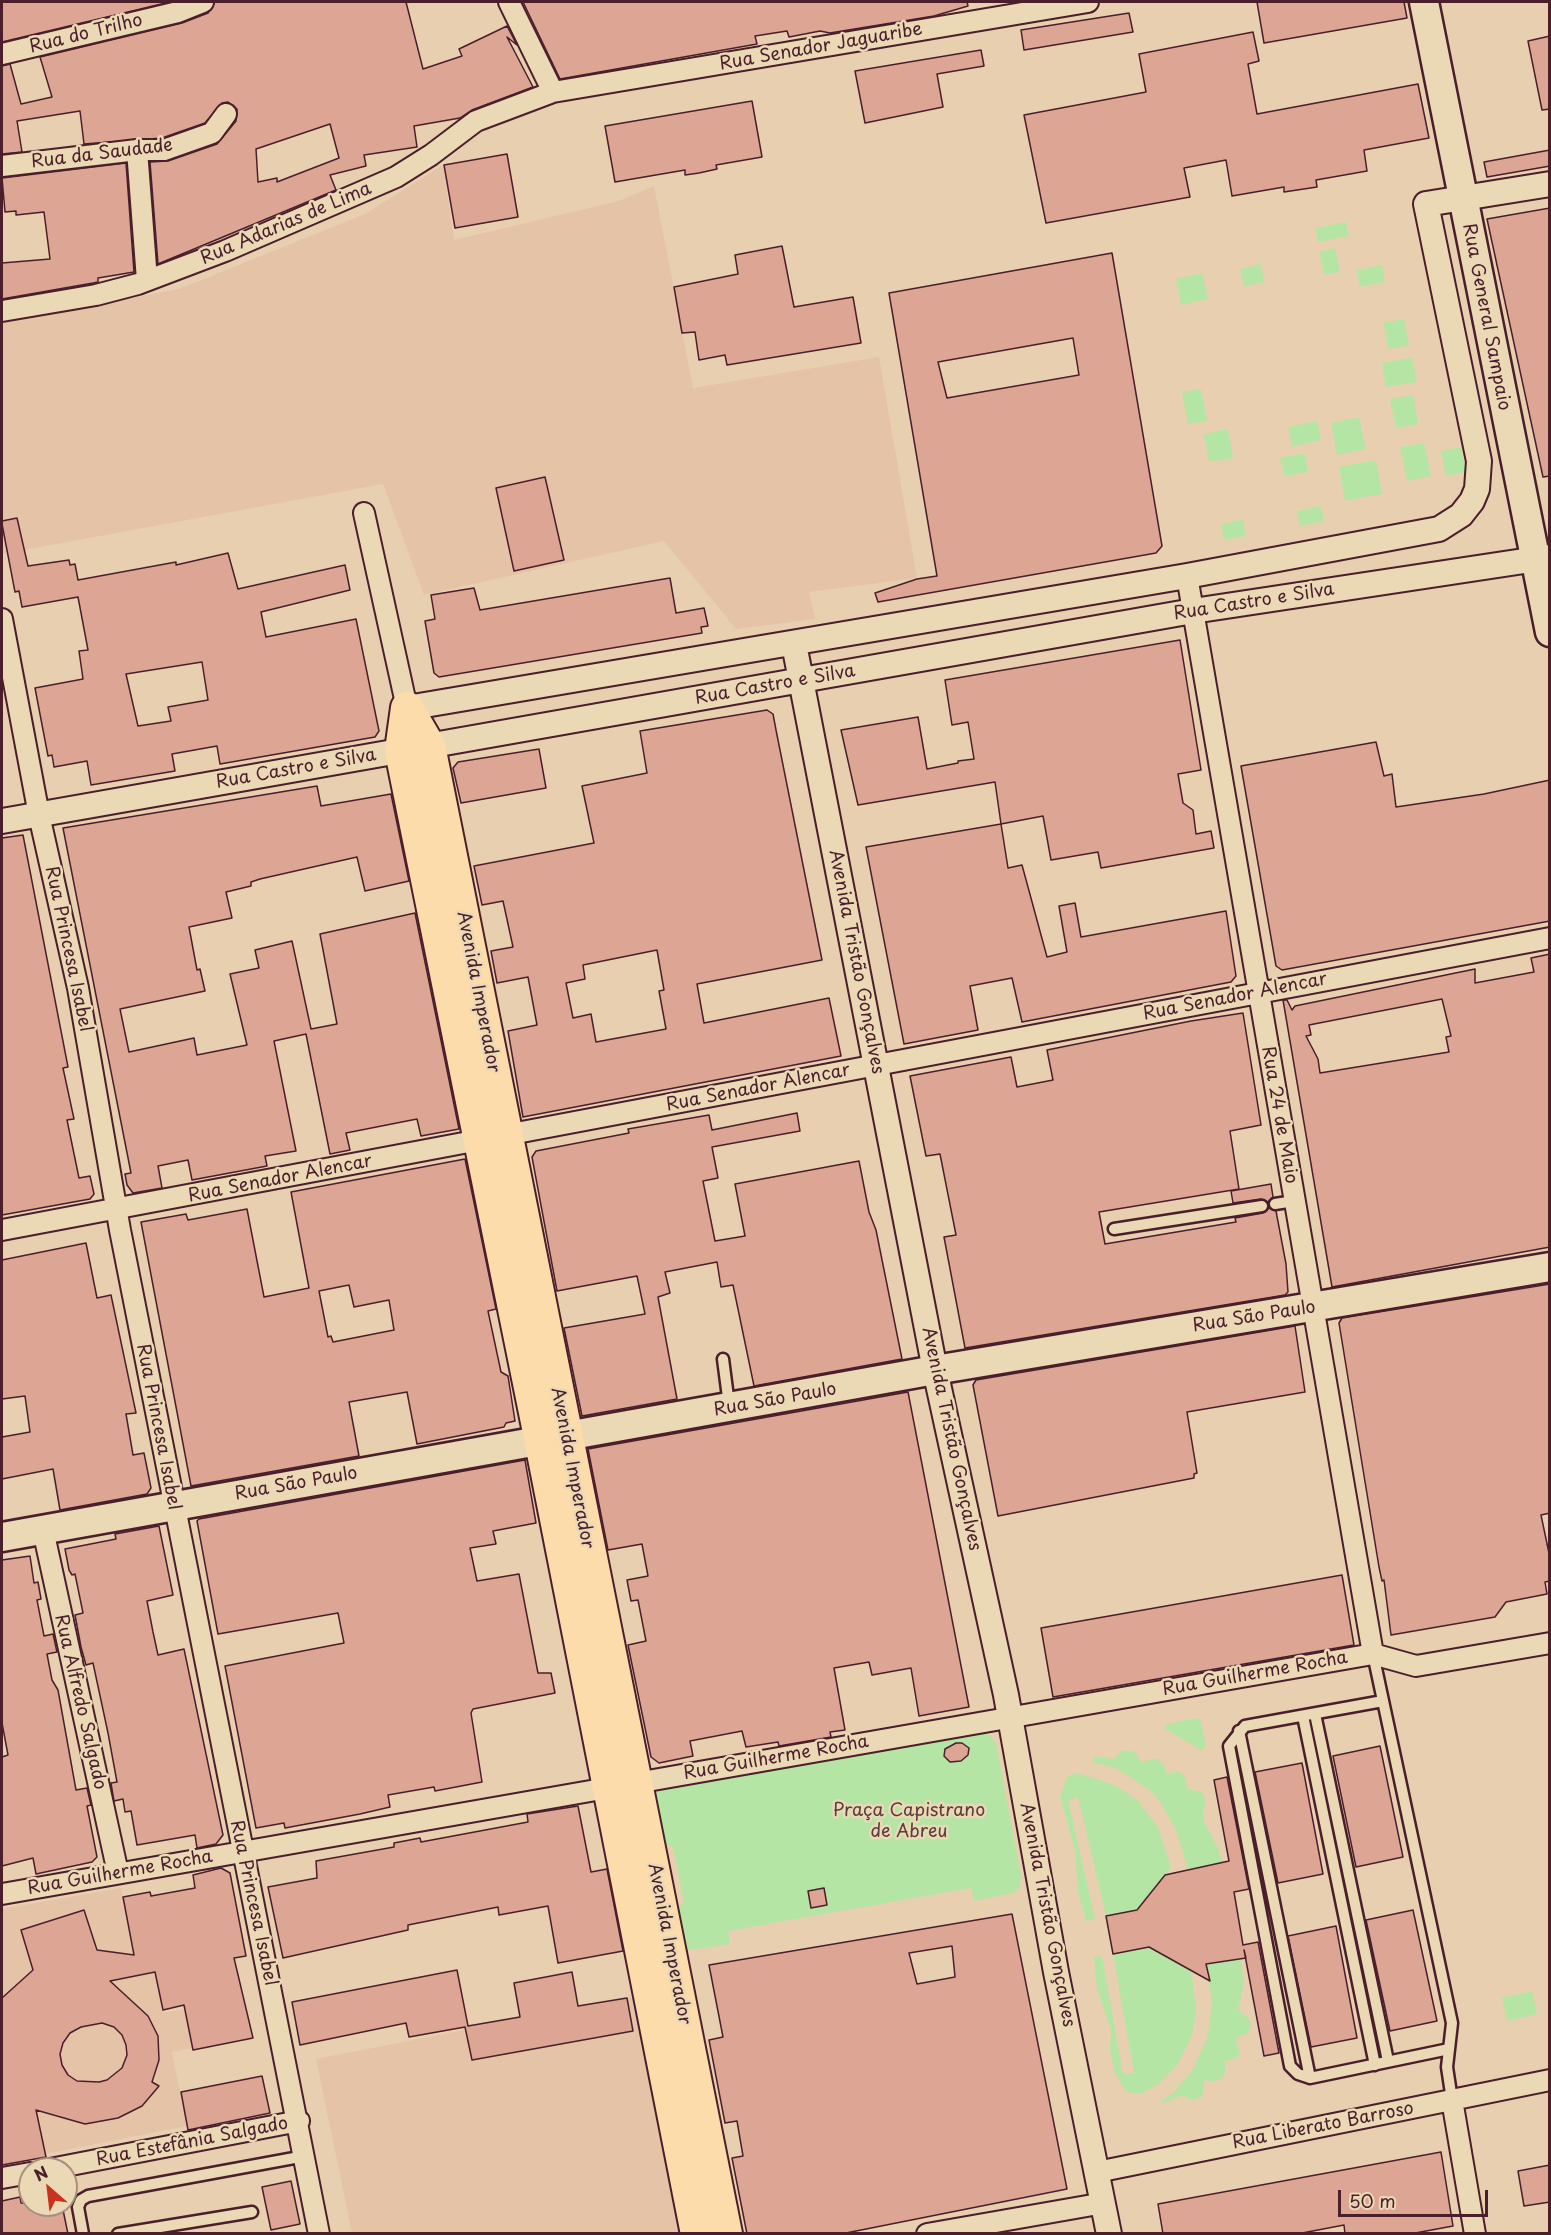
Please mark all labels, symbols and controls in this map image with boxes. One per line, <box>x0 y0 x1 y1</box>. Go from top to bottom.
street label: Rua do Trilho <box>27 10 145 58</box>
street label: Rua Senador Jaguaribe <box>718 18 924 76</box>
street label: Rua da Saudade <box>30 135 174 173</box>
street label: Rua Adarias de Lima <box>197 178 375 270</box>
street label: Rua General Sampaio <box>1457 221 1515 413</box>
street label: Rua Castro e Silva <box>1172 579 1336 625</box>
street label: Rua Castro e Silva <box>693 660 857 710</box>
street label: Rua Castro e Silva <box>214 744 378 794</box>
street label: Avenida Tristão Gonçalves <box>824 848 888 1076</box>
street label: Rua Princesa Isabel <box>40 864 96 1034</box>
street label: Avenida Imperador <box>452 910 504 1074</box>
street label: Rua Senador Alencar <box>1141 969 1329 1025</box>
street label: Rua 24 de Maio <box>1256 1045 1302 1185</box>
street label: Rua Senador Alencar <box>664 1060 852 1116</box>
street label: Rua Senador Alencar <box>186 1151 374 1207</box>
street label: Rua São Paulo <box>1191 1297 1317 1337</box>
street label: Avenida Tristão Gonçalves <box>917 1325 985 1553</box>
street label: Rua Princesa Isabel <box>131 1342 185 1512</box>
street label: Rua São Paulo <box>712 1379 838 1421</box>
street label: Avenida Imperador <box>546 1386 598 1550</box>
street label: Rua São Paulo <box>233 1463 359 1505</box>
street label: Rua Alfredo Salgado <box>49 1612 111 1792</box>
street label: Rua Guilherme Rocha <box>1161 1647 1349 1701</box>
street label: Rua Guilherme Rocha <box>682 1731 870 1785</box>
park label: Praça Capistrano de Abreu <box>833 1800 985 1842</box>
street label: Avenida Tristão Gonçalves <box>1015 1801 1079 2029</box>
street label: Rua Princesa Isabel <box>225 1818 281 1988</box>
street label: Rua Guilherme Rocha <box>26 1846 214 1900</box>
street label: Avenida Imperador <box>643 1862 695 2026</box>
street label: Rua Liberato Barroso <box>1230 2098 1416 2154</box>
street label: Rua Estefânia Salgado <box>94 2113 290 2171</box>
north arrow <box>18 2157 78 2217</box>
text: N <box>29 2159 52 2186</box>
scale bar <box>1341 2178 1491 2216</box>
text: 50 m <box>1349 2187 1396 2214</box>

